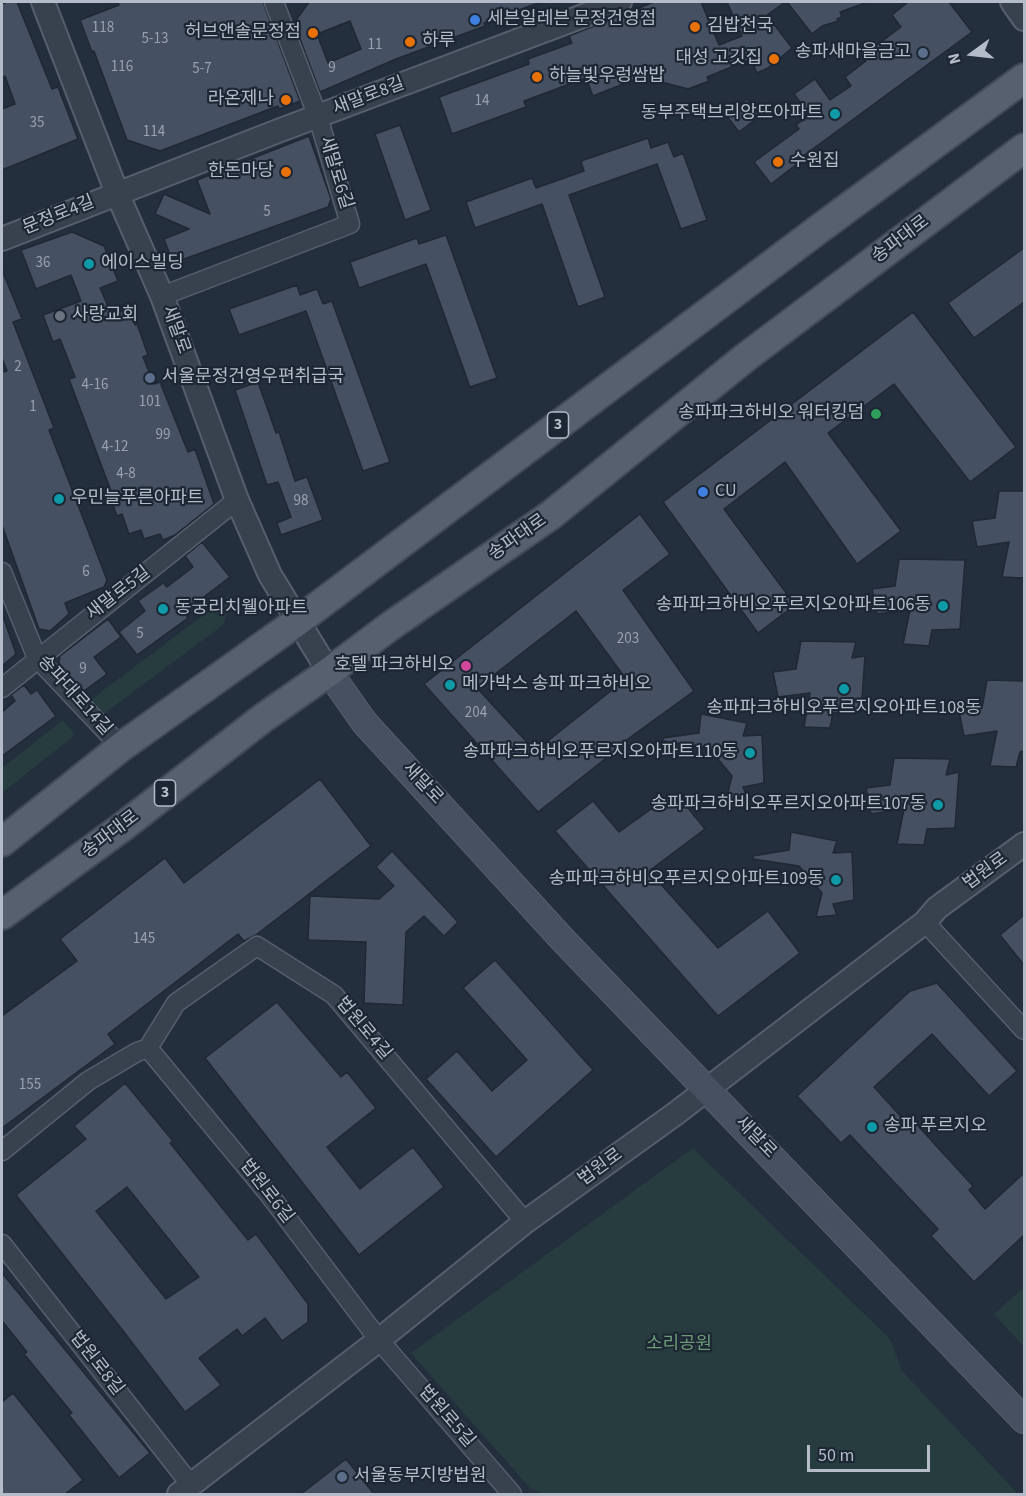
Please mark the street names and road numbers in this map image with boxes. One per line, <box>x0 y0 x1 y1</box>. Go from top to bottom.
street label: 새말로8길 <box>330 73 408 121</box>
street label: 새말로6길 <box>314 134 356 212</box>
street label: 문정로4길 <box>20 192 98 240</box>
street label: 송파대로 <box>868 211 934 269</box>
street label: 새말로 <box>156 303 194 357</box>
road number: 3 <box>548 412 568 438</box>
street label: 송파대로 <box>485 510 551 566</box>
street label: 새말로5길 <box>83 562 155 626</box>
street label: 송파대로14길 <box>32 651 116 741</box>
street label: 새말로 <box>397 758 447 810</box>
road number: 3 <box>154 780 176 806</box>
street label: 송파대로 <box>78 806 144 864</box>
street label: 법원로 <box>960 849 1012 895</box>
street label: 법원로4길 <box>331 993 395 1065</box>
street label: 새말로 <box>730 1113 780 1163</box>
street label: 법원로 <box>575 1145 627 1191</box>
street label: 법원로6길 <box>234 1156 298 1228</box>
street label: 법원로8길 <box>64 1328 128 1400</box>
street label: 법원로5길 <box>413 1382 479 1452</box>

